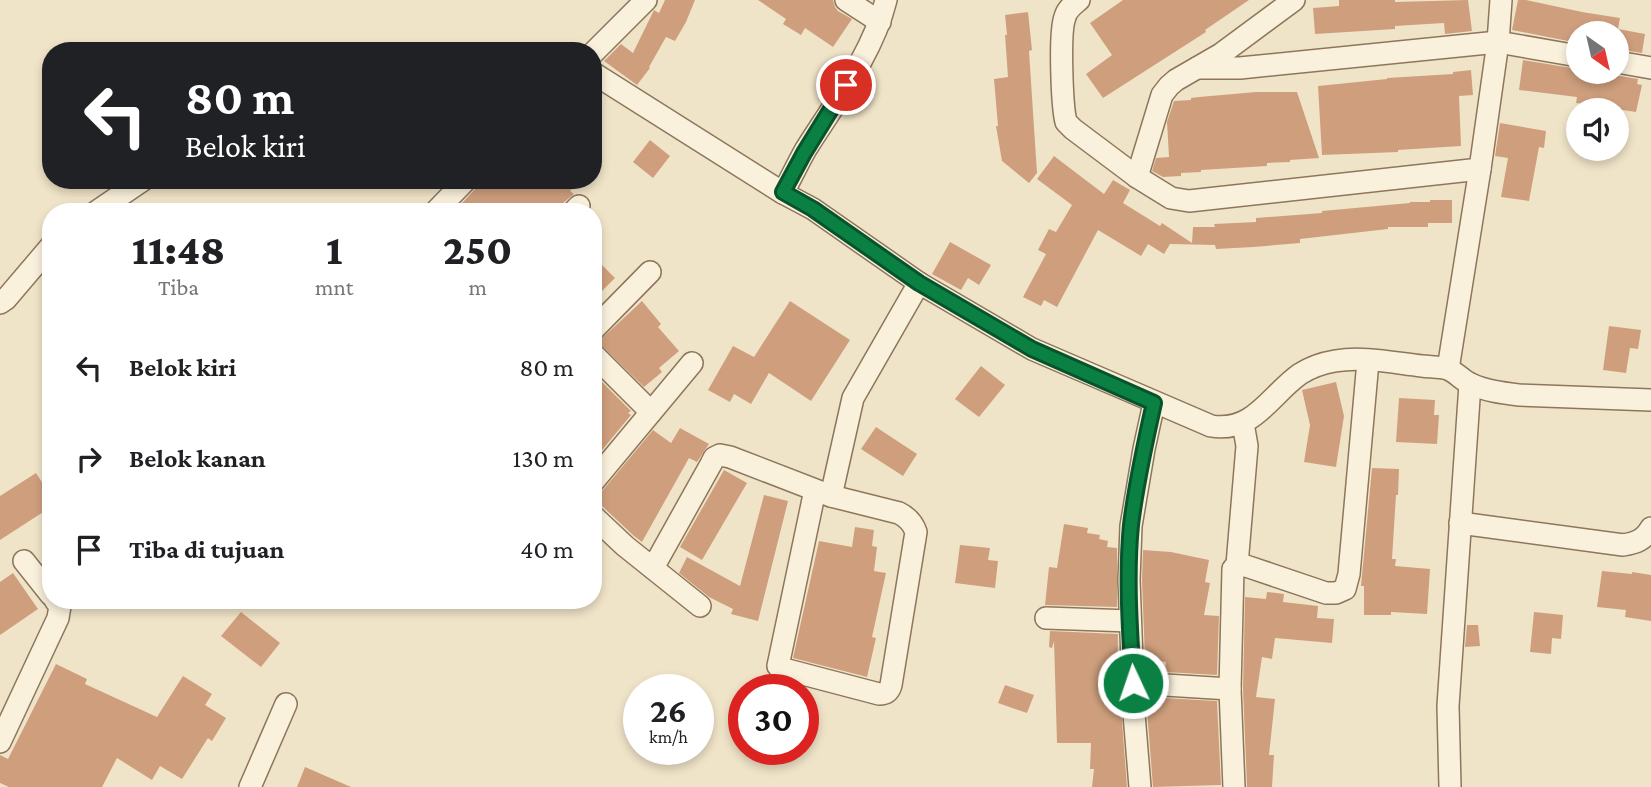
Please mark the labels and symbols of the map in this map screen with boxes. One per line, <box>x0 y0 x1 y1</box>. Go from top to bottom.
north arrow <box>1566 21 1629 84</box>
pin <box>816 55 876 115</box>
position arrow <box>1096 646 1170 720</box>
speed limit sign: 30 <box>728 674 819 765</box>

